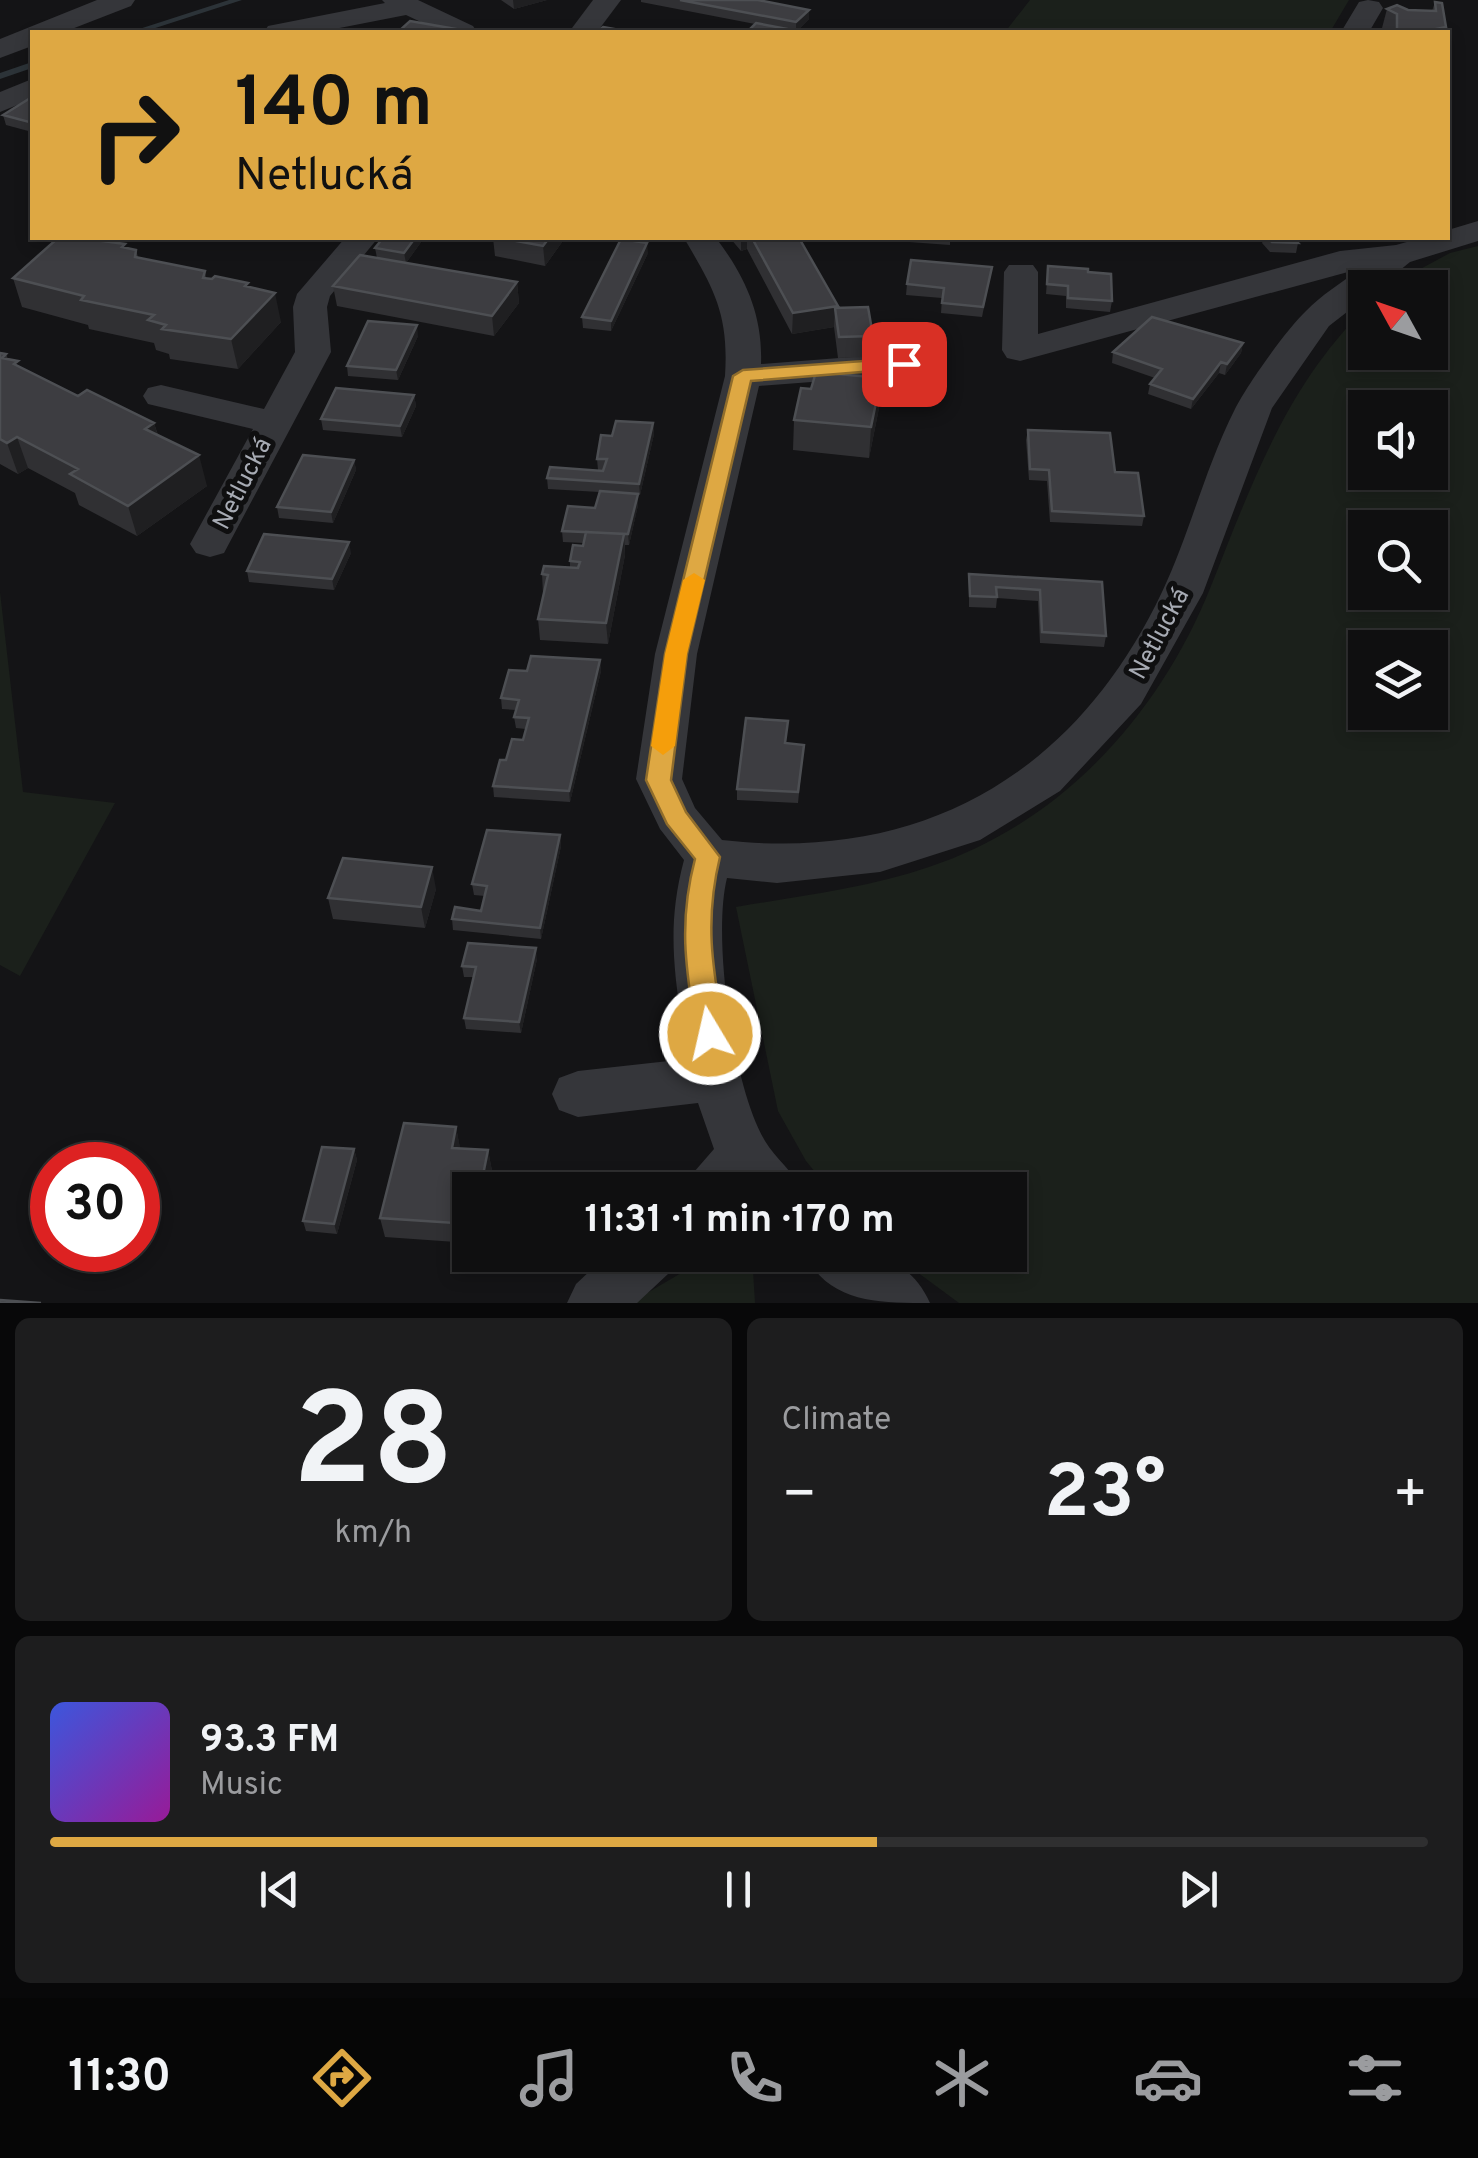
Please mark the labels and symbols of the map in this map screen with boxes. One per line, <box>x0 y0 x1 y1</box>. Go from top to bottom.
north arrow <box>1348 270 1448 370</box>
pin <box>862 322 947 407</box>
street label: Netlucká <box>207 433 280 536</box>
street label: Netlucká <box>1123 583 1198 686</box>
position arrow <box>658 982 762 1086</box>
speed limit sign: 30 <box>30 1142 160 1272</box>

